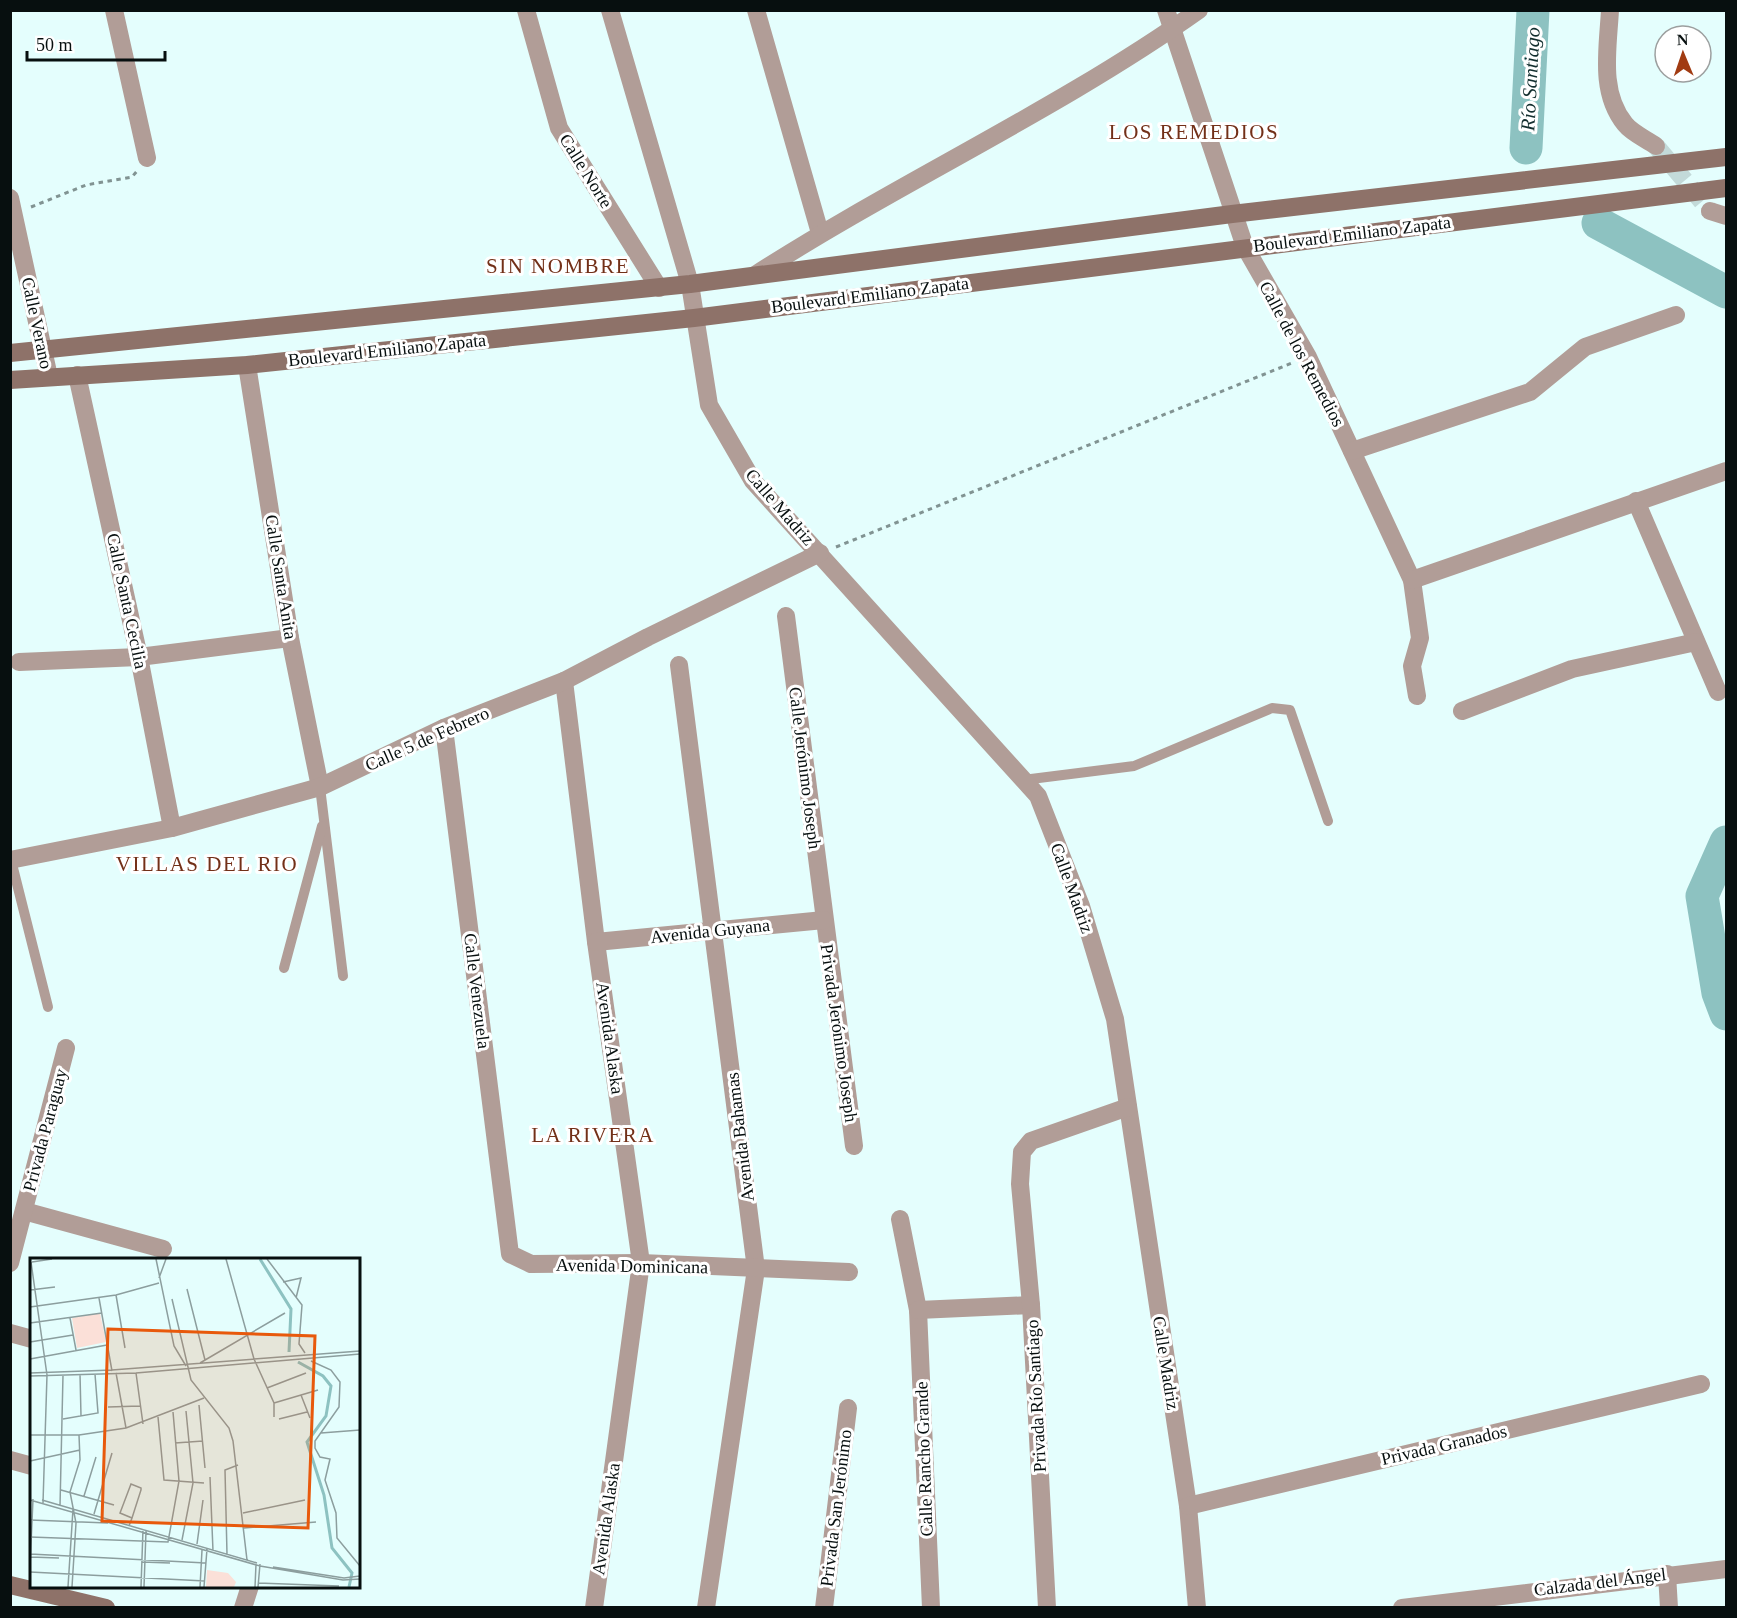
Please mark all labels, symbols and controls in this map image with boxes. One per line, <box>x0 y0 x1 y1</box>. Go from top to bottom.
scale bar <box>27 24 165 62</box>
north arrow <box>1653 24 1713 84</box>
water label: Río Santiago <box>1516 27 1545 133</box>
text: N <box>1676 31 1689 48</box>
text: 50 m <box>36 35 73 55</box>
district label: LOS REMEDIOS <box>1109 120 1279 144</box>
street label: Calle Norte <box>555 130 617 212</box>
street label: Boulevard Emiliano Zapata <box>1252 212 1452 256</box>
district label: SIN NOMBRE <box>486 254 630 278</box>
street label: Boulevard Emiliano Zapata <box>770 273 970 317</box>
street label: Calle Verano <box>18 275 56 371</box>
street label: Calle de los Remedios <box>1255 278 1349 430</box>
street label: Boulevard Emiliano Zapata <box>287 330 487 370</box>
street label: Calle Madriz <box>741 465 819 549</box>
street label: Calle Santa Anita <box>261 513 301 641</box>
street label: Calle Santa Cecilia <box>103 531 151 671</box>
street label: Calle Jerónimo Joseph <box>785 686 825 850</box>
street label: Calle 5 de Febrero <box>362 703 492 775</box>
street label: Calle Madriz <box>1046 840 1098 936</box>
district label: VILLAS DEL RIO <box>116 852 298 876</box>
street label: Avenida Guyana <box>649 915 771 947</box>
street label: Calle Venezuela <box>460 932 494 1050</box>
street label: Privada Jerónimo Joseph <box>817 942 861 1124</box>
street label: Avenida Alaska <box>592 981 628 1095</box>
street label: Privada Paraguay <box>19 1066 71 1194</box>
street label: Avenida Bahamas <box>722 1071 758 1203</box>
district label: LA RIVERA <box>531 1123 655 1147</box>
street label: Avenida Dominicana <box>556 1255 708 1277</box>
inset map <box>30 1258 360 1588</box>
street label: Calle Madriz <box>1149 1315 1183 1411</box>
street label: Privada Río Santiago <box>1022 1319 1050 1473</box>
street label: Calle Rancho Grande <box>911 1381 937 1537</box>
street label: Privada Granados <box>1379 1421 1509 1469</box>
street label: Privada San Jerónimo <box>816 1428 856 1588</box>
street label: Avenida Alaska <box>588 1462 624 1576</box>
street label: Calzada del Ángel <box>1533 1563 1667 1600</box>

